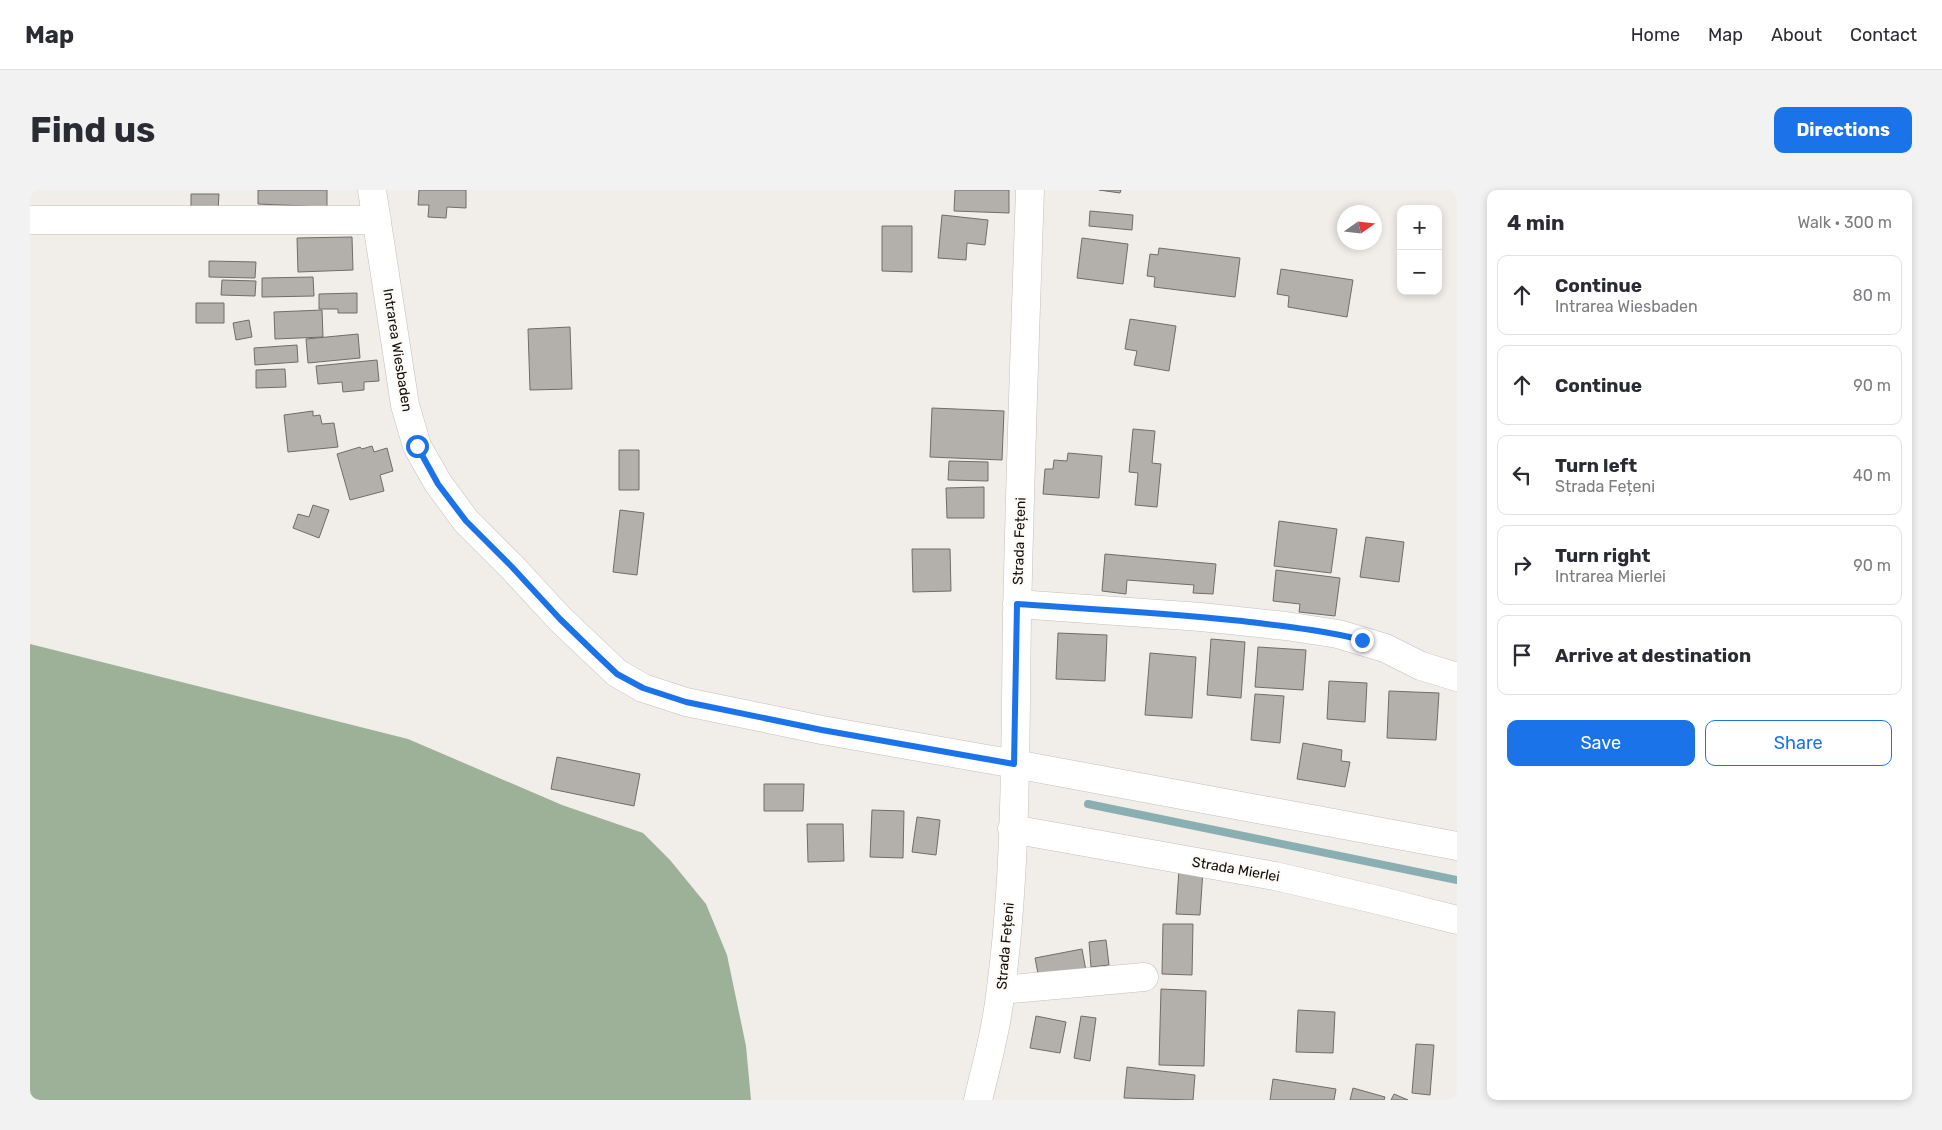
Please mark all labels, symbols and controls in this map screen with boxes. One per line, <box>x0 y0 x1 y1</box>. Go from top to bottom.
text: Map <box>25 21 74 49</box>
text: Home <box>1631 24 1680 46</box>
text: Map <box>1708 24 1743 46</box>
text: About <box>1771 24 1822 46</box>
text: Contact <box>1850 24 1917 46</box>
button: Directions <box>1774 107 1912 153</box>
text: Find us <box>30 109 155 151</box>
north arrow <box>1337 205 1382 250</box>
map controls <box>1397 205 1442 295</box>
button: + <box>1397 205 1442 250</box>
text: 4 min <box>1507 210 1565 235</box>
text: Walk · 300 m <box>1798 213 1892 232</box>
button: − <box>1397 250 1442 295</box>
text: Continue <box>1555 274 1642 297</box>
icon: ahead <box>1508 281 1536 309</box>
text: 80 m <box>1853 286 1891 305</box>
street label: Intrarea Wiesbaden <box>379 287 416 413</box>
text: Intrarea Wiesbaden <box>1555 297 1698 316</box>
icon: ahead <box>1508 371 1536 399</box>
text: Continue <box>1555 374 1642 397</box>
text: 90 m <box>1853 376 1891 395</box>
route start <box>406 435 429 458</box>
text: Turn left <box>1555 454 1637 477</box>
icon: left <box>1508 461 1536 489</box>
text: 40 m <box>1853 466 1891 485</box>
text: Strada Fețeni <box>1555 477 1655 496</box>
street label: Strada Fețeni <box>1009 497 1030 585</box>
text: Turn right <box>1555 544 1650 567</box>
icon: right <box>1508 551 1536 579</box>
text: 90 m <box>1853 556 1891 575</box>
text: Intrarea Mierlei <box>1555 567 1666 586</box>
route end <box>1351 629 1374 652</box>
icon: arrive <box>1508 641 1536 669</box>
text: Arrive at destination <box>1555 644 1751 667</box>
button: Save <box>1507 720 1695 766</box>
button: Share <box>1705 720 1892 766</box>
street label: Strada Mierlei <box>1191 853 1281 886</box>
street label: Strada Fețeni <box>993 902 1018 990</box>

